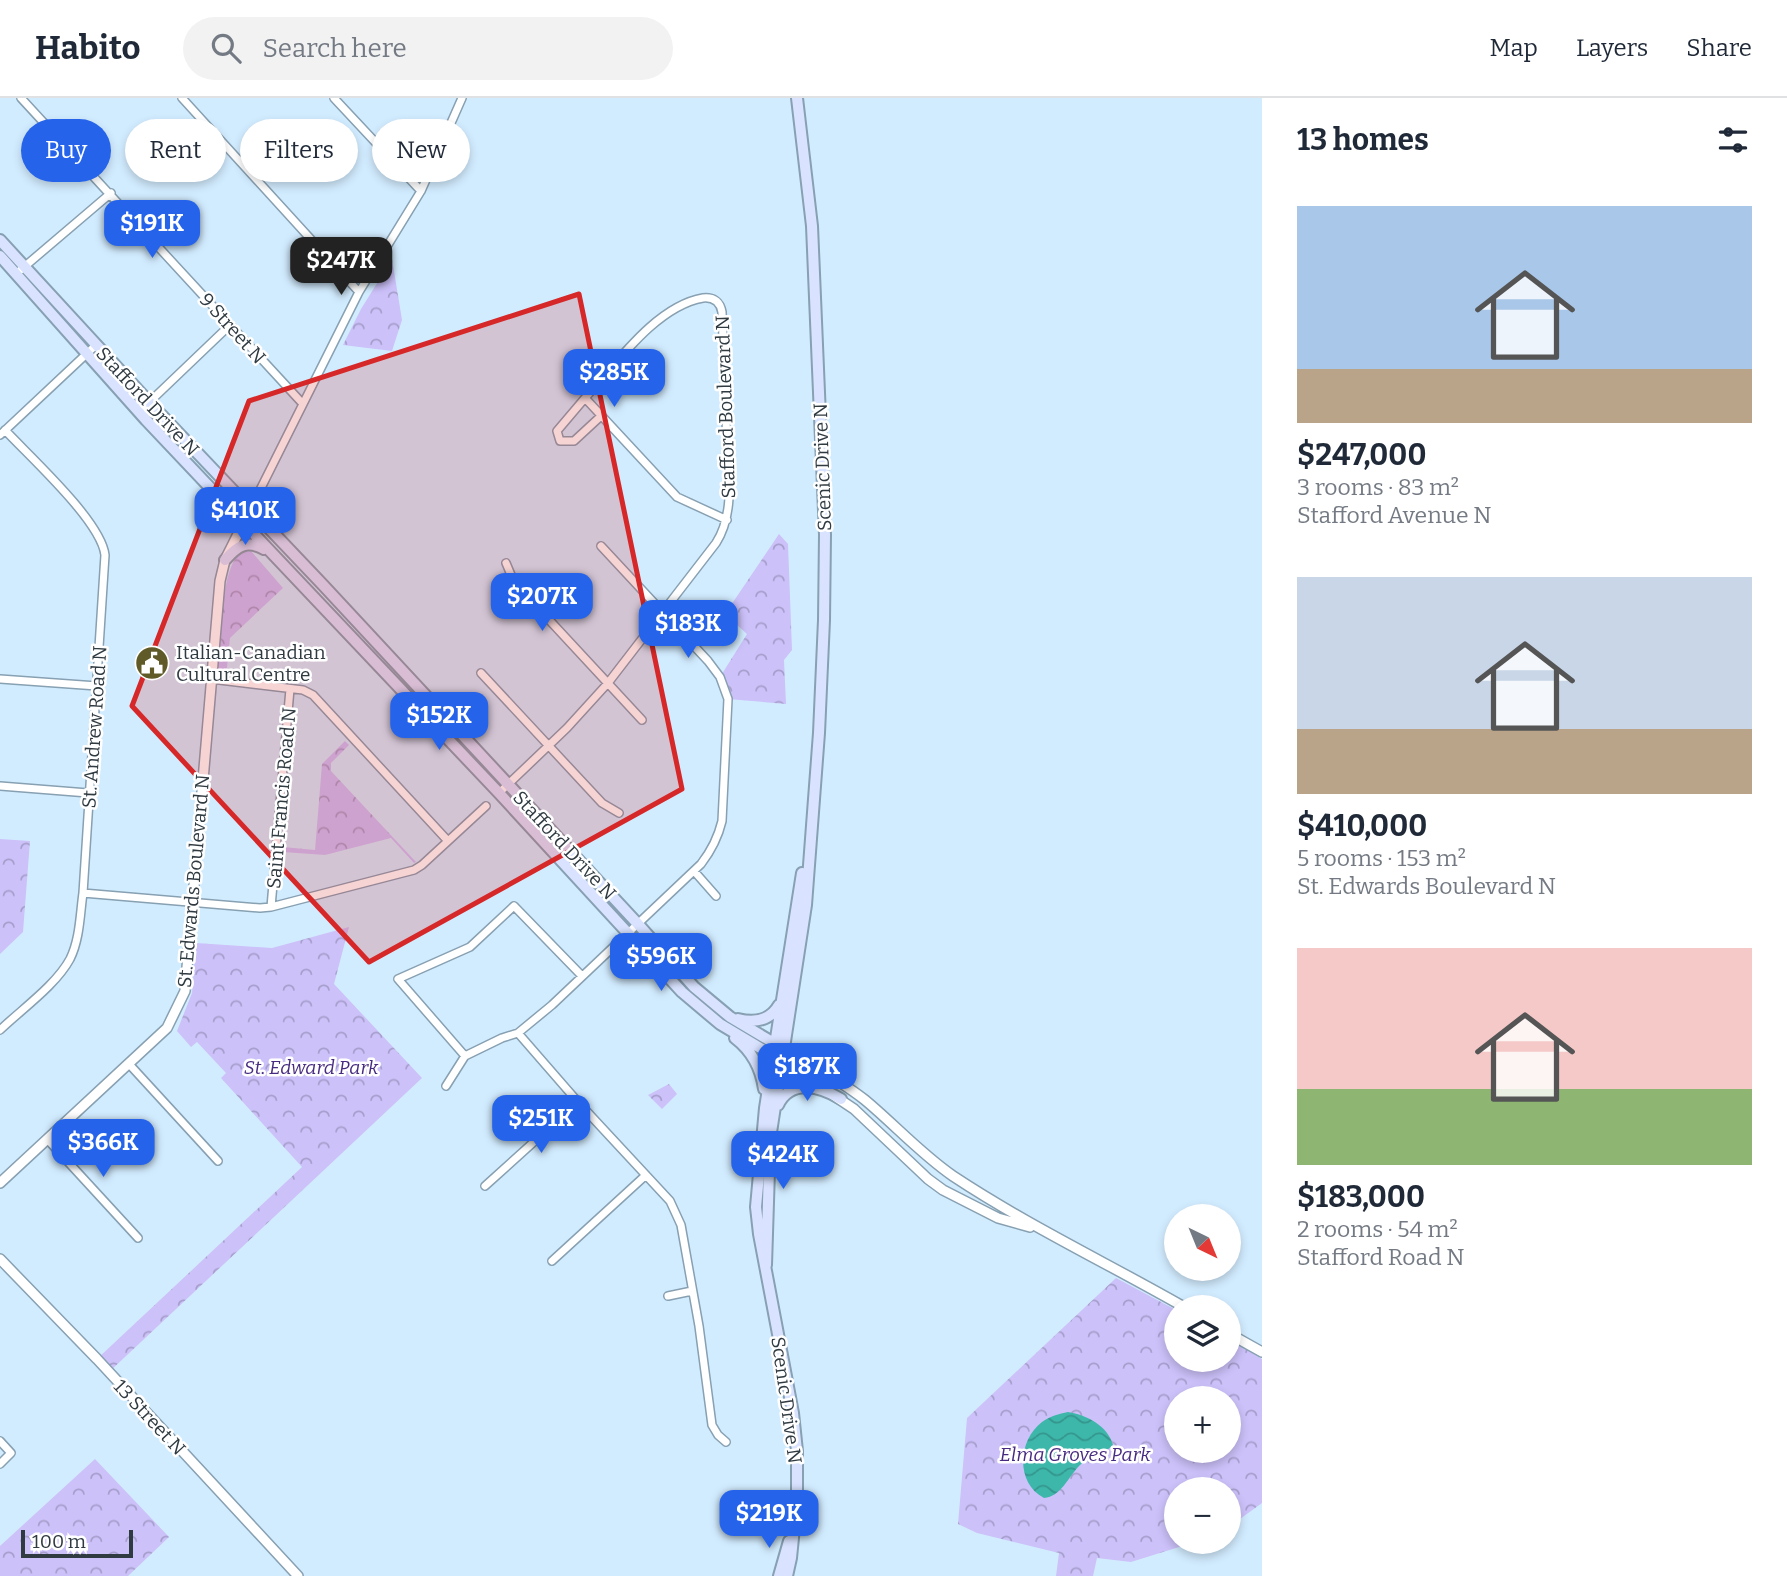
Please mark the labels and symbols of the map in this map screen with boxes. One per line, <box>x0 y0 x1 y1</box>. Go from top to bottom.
pin: $191K <box>103 200 201 260</box>
pin: $247K <box>292 238 390 297</box>
street label: 9 Street N <box>195 288 270 369</box>
street label: Stafford Boulevard N <box>711 315 740 499</box>
street label: Stafford Drive N <box>91 342 204 461</box>
pin: $285K <box>565 350 663 409</box>
street label: Scenic Drive N <box>809 403 836 531</box>
pin: $410K <box>196 488 294 547</box>
pin: $207K <box>493 574 591 633</box>
pin: $183K <box>639 601 737 660</box>
place label: Italian-Canadian Cultural Centre <box>176 641 326 686</box>
public building icon: Italian-Canadian Cultural Centre <box>133 644 171 682</box>
street label: St. Andrew Road N <box>77 645 112 809</box>
pin: $152K <box>390 692 488 752</box>
street label: Saint Francis Road N <box>262 706 301 890</box>
street label: St. Edwards Boulevard N <box>173 773 214 989</box>
street label: Stafford Drive N <box>508 786 621 905</box>
pin: $596K <box>612 934 710 993</box>
pin: $187K <box>758 1044 856 1103</box>
park label: St. Edward Park <box>244 1056 379 1079</box>
pin: $251K <box>492 1096 590 1155</box>
pin: $366K <box>54 1119 152 1179</box>
pin: $424K <box>734 1132 832 1191</box>
north arrow <box>1164 1204 1241 1281</box>
street label: Scenic Drive N <box>766 1335 807 1465</box>
street label: 13 Street N <box>109 1375 190 1460</box>
park label: Elma Groves Park <box>999 1443 1151 1466</box>
pin: $219K <box>720 1490 818 1550</box>
scale bar <box>21 1527 133 1559</box>

